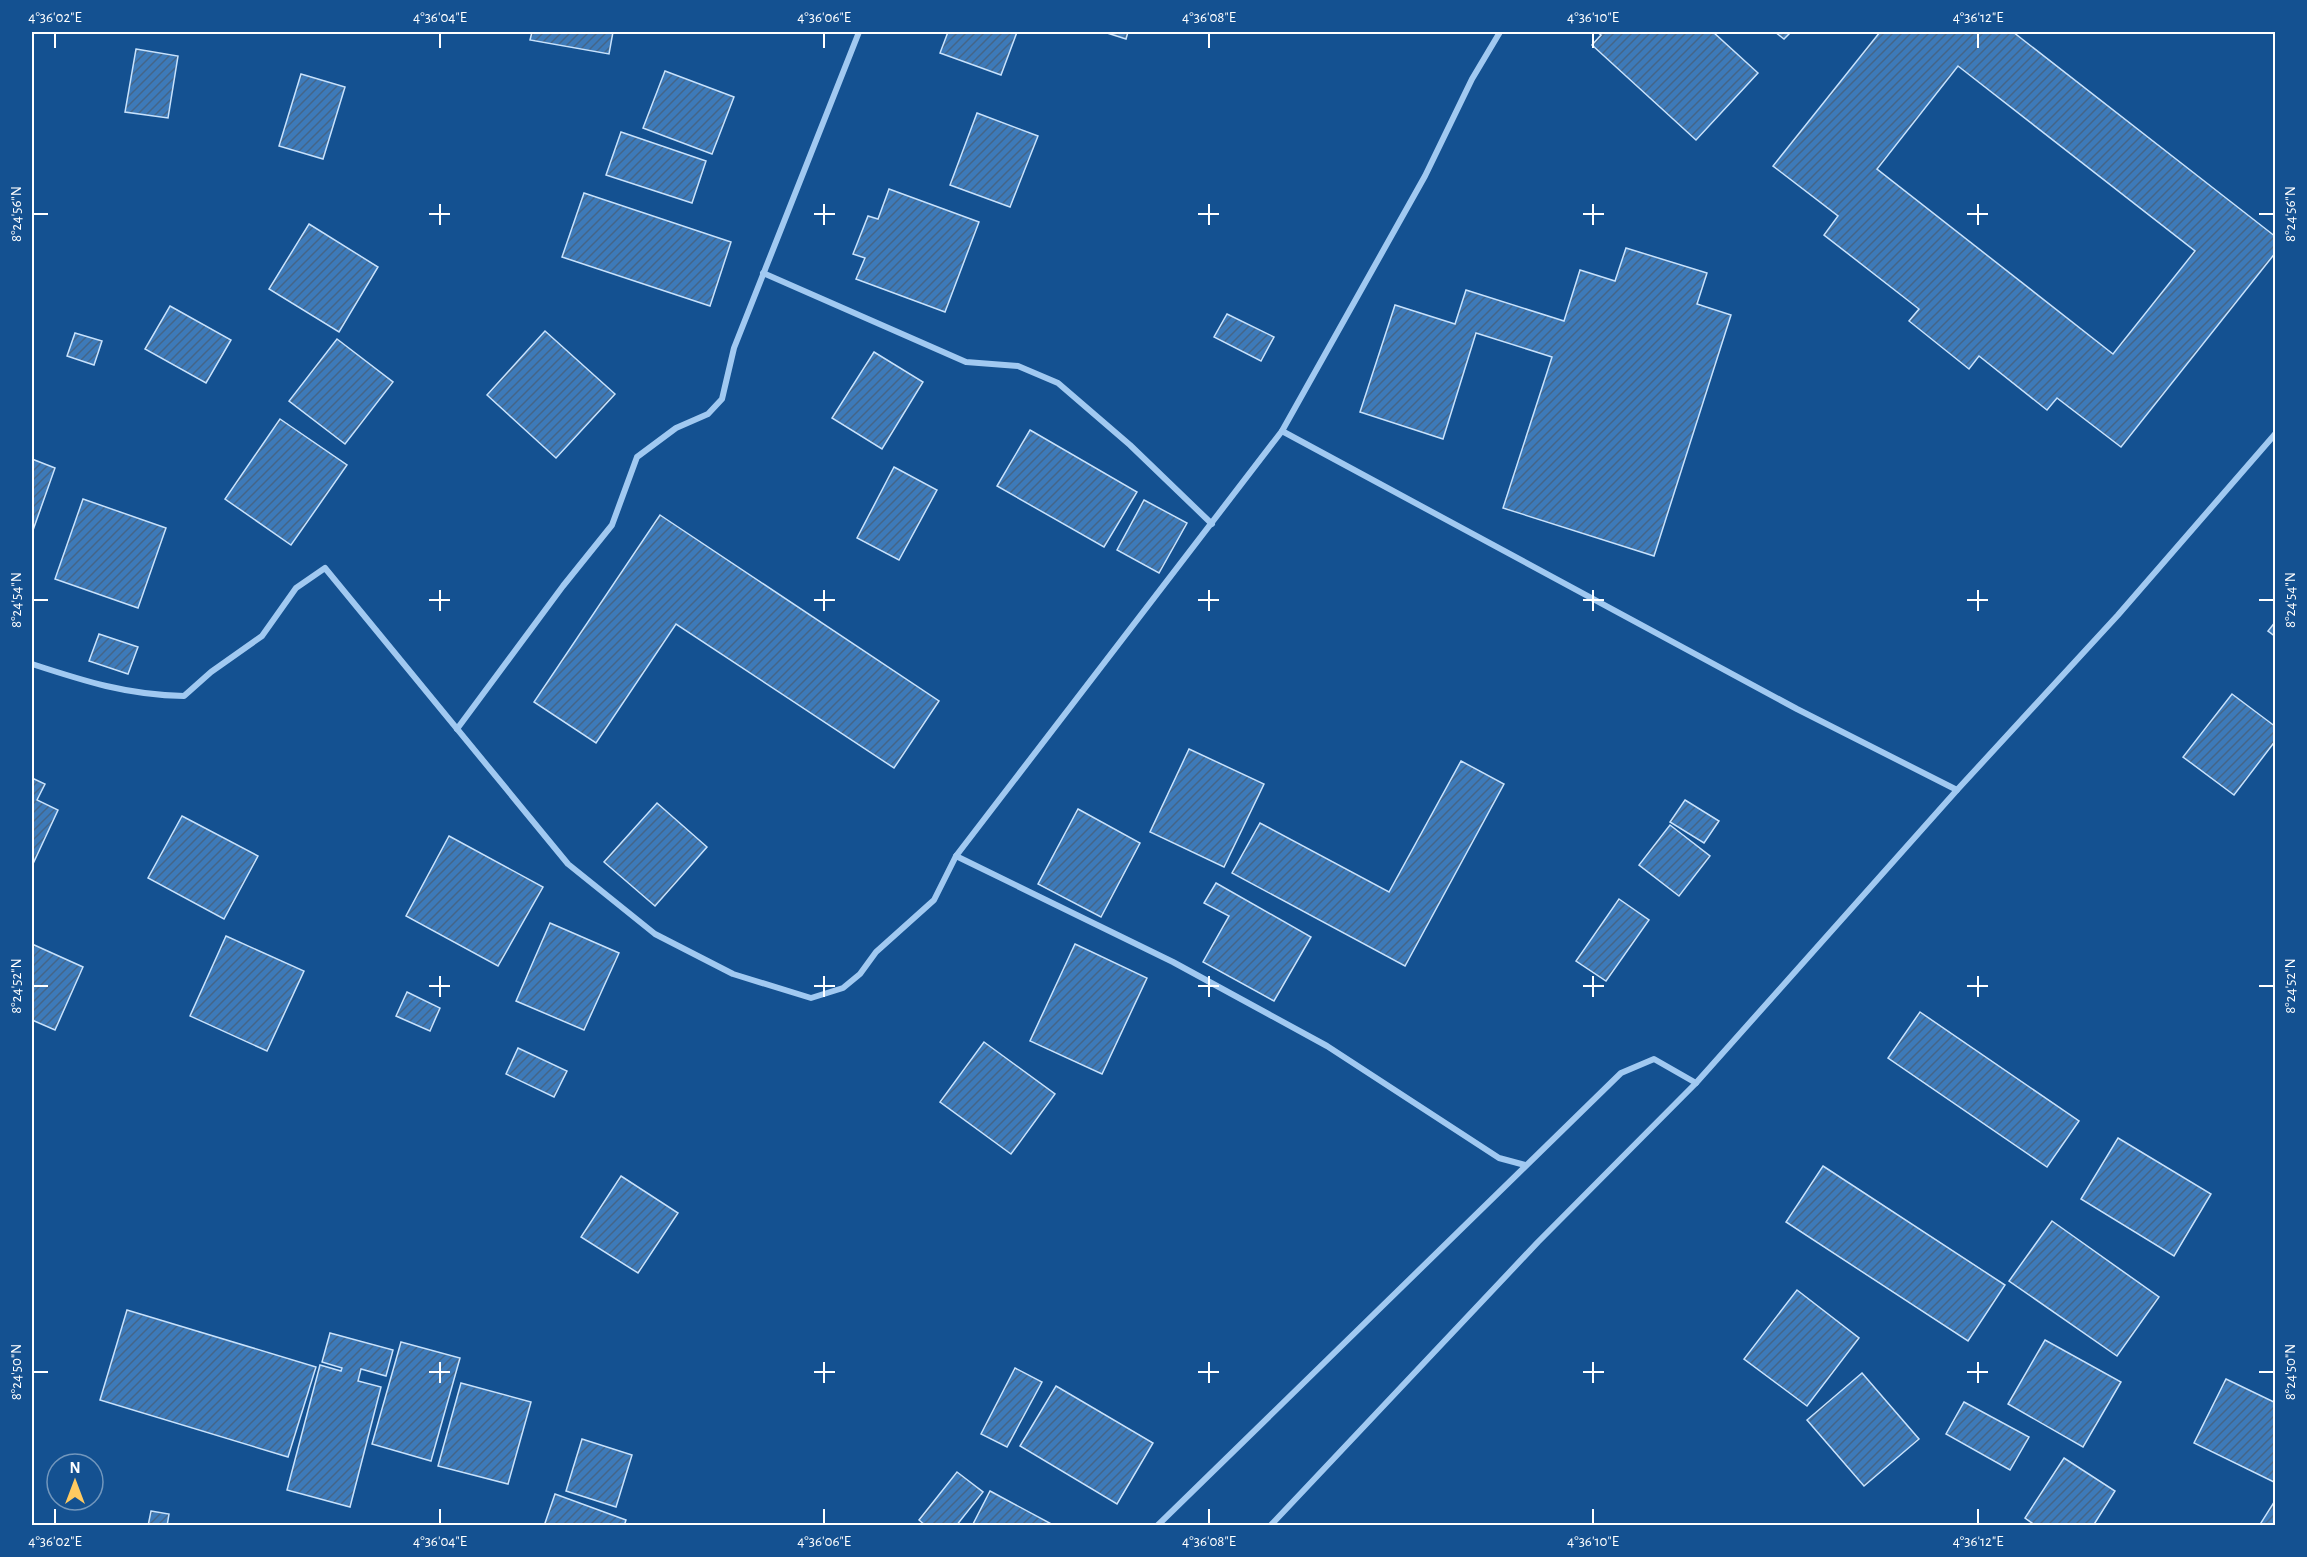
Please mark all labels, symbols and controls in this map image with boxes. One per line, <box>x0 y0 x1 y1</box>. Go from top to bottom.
text: 4°36'02"E <box>28 10 82 25</box>
text: 4°36'04"E <box>413 10 467 25</box>
text: 4°36'06"E <box>797 10 851 25</box>
text: 4°36'08"E <box>1182 10 1236 25</box>
text: 4°36'10"E <box>1567 10 1619 25</box>
text: 4°36'12"E <box>1953 10 2003 25</box>
text: 8°24'56"N <box>9 186 24 242</box>
text: 8°24'56"N <box>2283 186 2298 242</box>
text: 8°24'54"N <box>9 572 24 628</box>
text: 8°24'54"N <box>2283 572 2298 628</box>
text: 8°24'52"N <box>9 958 24 1014</box>
text: 8°24'52"N <box>2283 958 2298 1014</box>
text: 8°24'50"N <box>9 1344 24 1400</box>
text: 8°24'50"N <box>2283 1344 2298 1400</box>
north arrow <box>45 1452 105 1512</box>
text: N <box>69 1460 81 1476</box>
text: 4°36'02"E <box>28 1534 82 1549</box>
text: 4°36'04"E <box>413 1534 467 1549</box>
text: 4°36'06"E <box>797 1534 851 1549</box>
text: 4°36'08"E <box>1182 1534 1236 1549</box>
text: 4°36'10"E <box>1567 1534 1619 1549</box>
text: 4°36'12"E <box>1953 1534 2003 1549</box>

